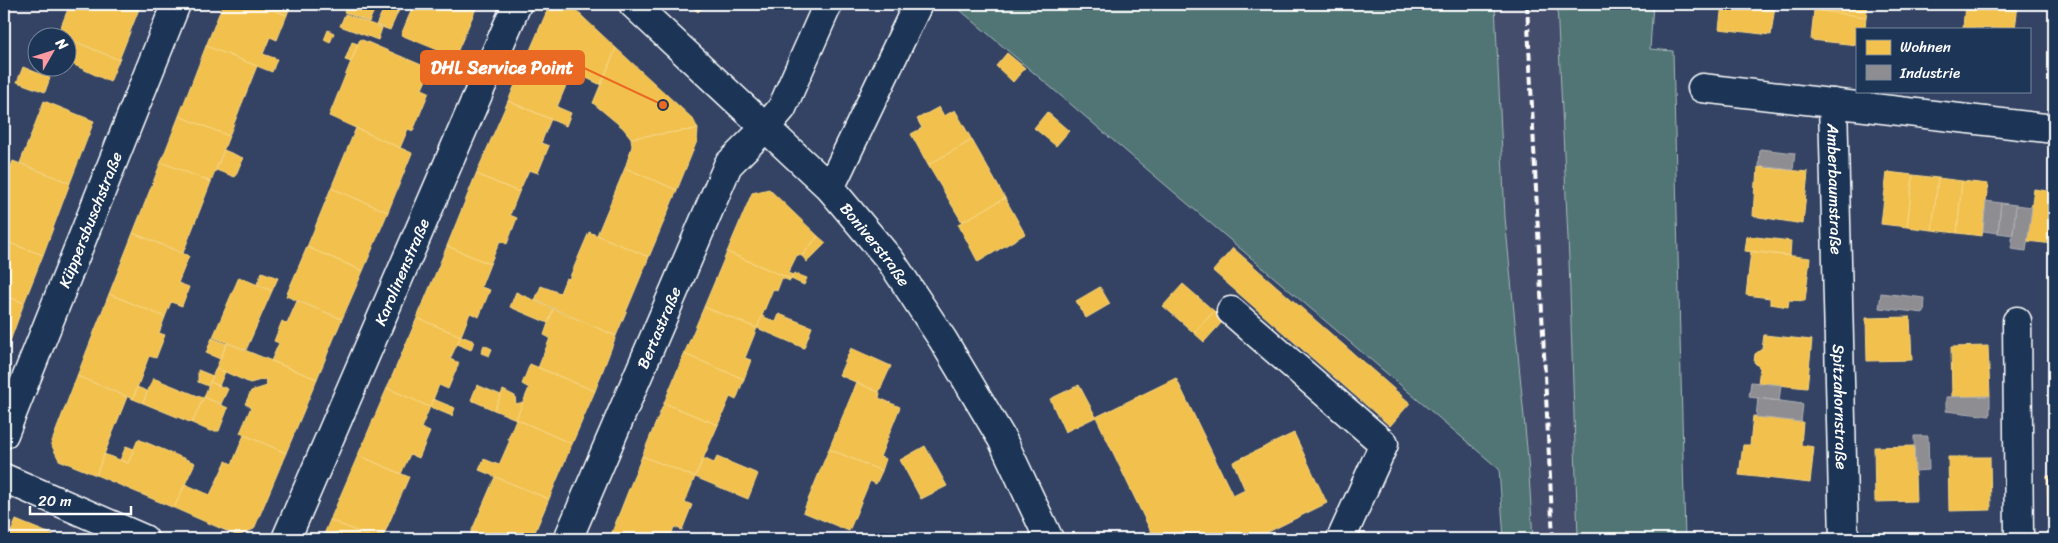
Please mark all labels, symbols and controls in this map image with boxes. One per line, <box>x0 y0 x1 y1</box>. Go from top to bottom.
north arrow <box>28 28 78 78</box>
legend <box>1856 28 2030 92</box>
text: N <box>48 32 75 56</box>
text: Wohnen <box>1900 34 1951 60</box>
callout: DHL Service Point <box>421 51 584 84</box>
text: DHL Service Point <box>431 52 573 84</box>
text: Industrie <box>1899 60 1960 86</box>
street label: Amberbaumstraße <box>1819 122 1851 255</box>
street label: Küppersbuschstraße <box>49 147 130 292</box>
street label: Boniverstraße <box>833 195 918 292</box>
street label: Karolinenstraße <box>365 213 437 330</box>
street label: Bertastraße <box>628 282 689 373</box>
street label: Spitzahornstraße <box>1825 344 1857 470</box>
scale bar <box>30 483 131 515</box>
text: 20 m <box>38 488 72 514</box>

